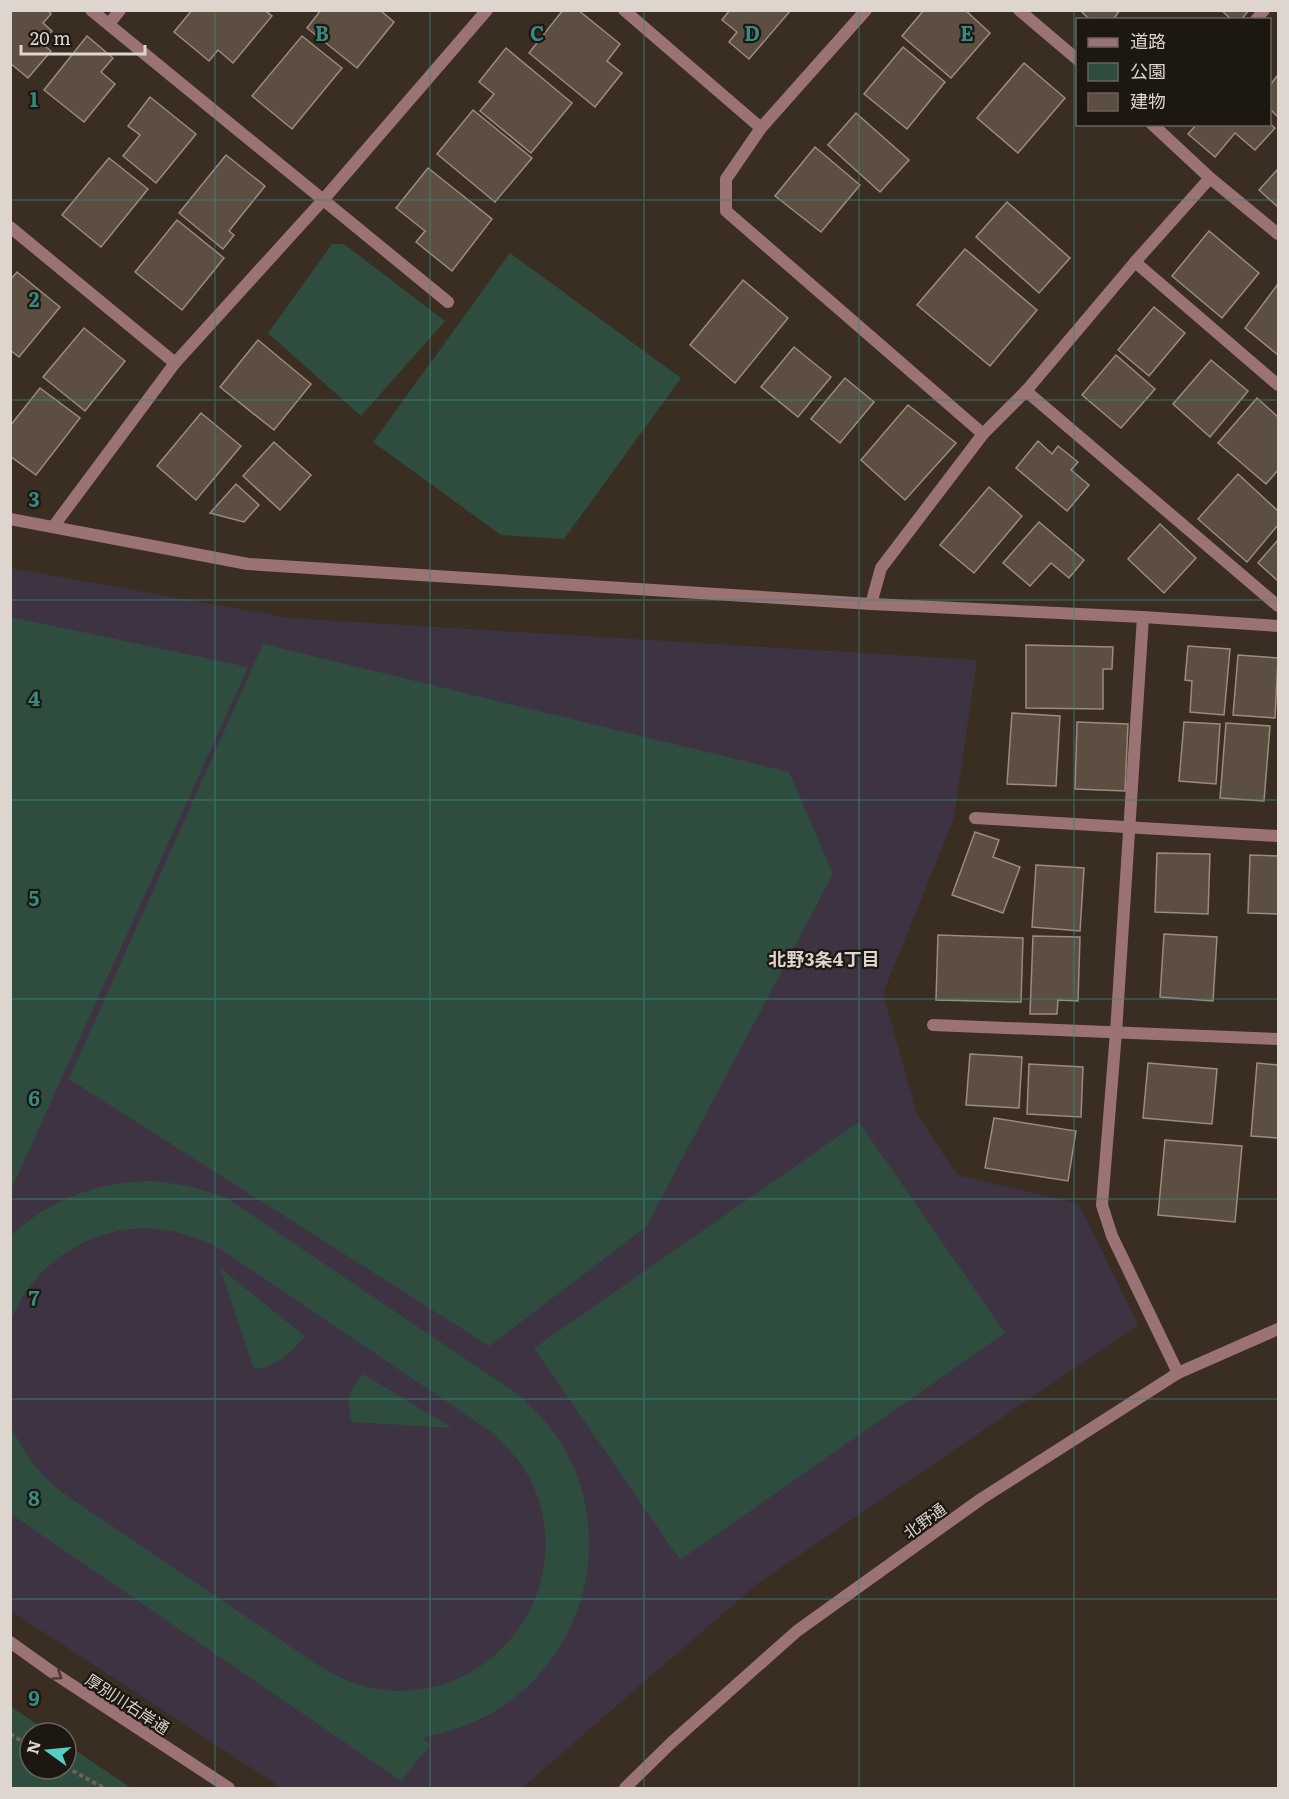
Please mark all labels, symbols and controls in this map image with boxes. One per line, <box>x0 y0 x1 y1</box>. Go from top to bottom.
text: B <box>315 17 329 47</box>
text: C <box>530 17 544 47</box>
text: D <box>744 17 760 47</box>
text: E <box>960 17 974 47</box>
scale bar <box>21 18 146 56</box>
legend <box>1076 18 1271 126</box>
text: 20 m <box>30 24 71 51</box>
text: 道路 <box>1130 27 1166 54</box>
text: 公園 <box>1130 57 1166 84</box>
text: 1 <box>30 83 38 113</box>
text: 建物 <box>1130 87 1166 114</box>
text: 2 <box>29 283 40 313</box>
text: 3 <box>28 483 40 513</box>
text: 4 <box>28 682 40 712</box>
text: 5 <box>29 882 40 912</box>
district label: 北野3条4丁目 <box>769 945 879 972</box>
text: 6 <box>28 1082 40 1112</box>
text: 7 <box>29 1282 40 1312</box>
text: 8 <box>28 1482 40 1512</box>
street label: 北野通 <box>898 1496 950 1544</box>
street label: 厚別川右岸通 <box>81 1667 175 1739</box>
one-way arrow <box>51 1669 62 1680</box>
text: 9 <box>28 1682 40 1712</box>
north arrow <box>18 1721 78 1781</box>
text: N <box>19 1737 46 1756</box>

